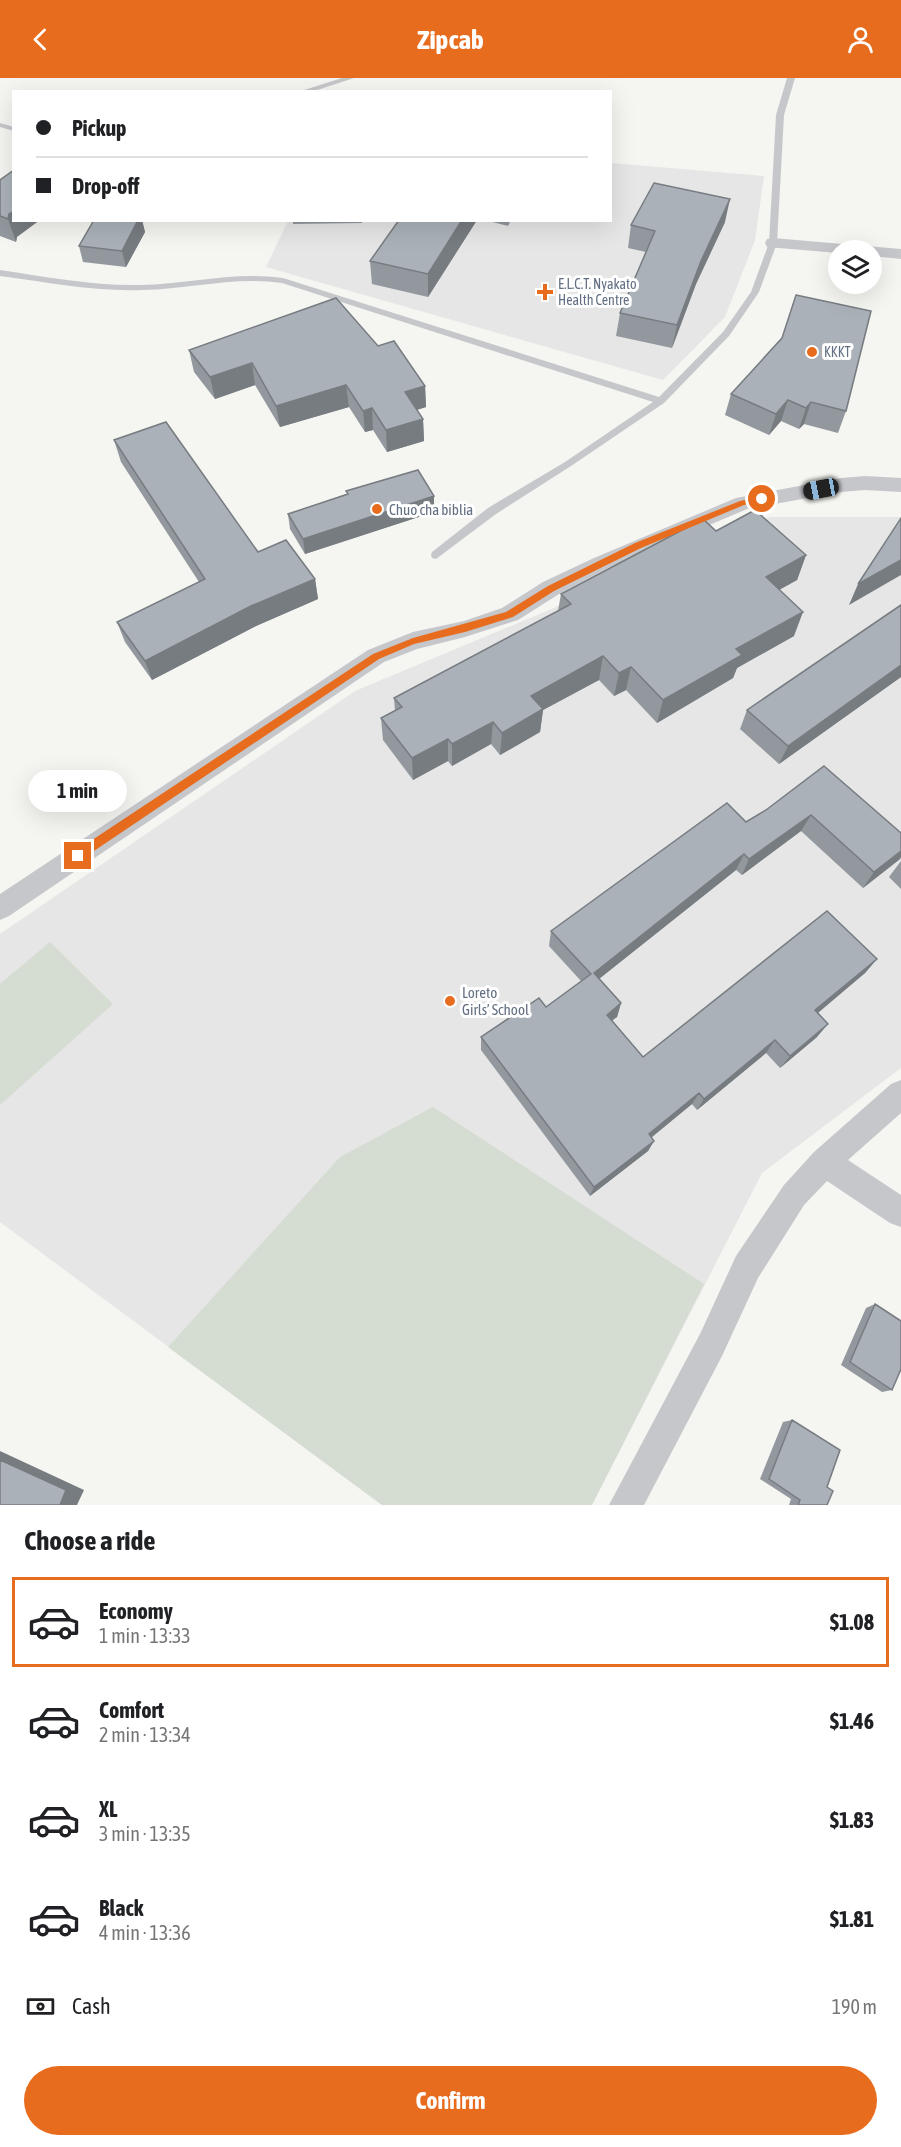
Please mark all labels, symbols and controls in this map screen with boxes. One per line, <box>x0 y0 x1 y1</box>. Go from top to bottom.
icon: back <box>24 23 57 56</box>
icon: person <box>844 23 877 56</box>
text: Zipcab <box>417 24 484 55</box>
text: Pickup <box>72 115 127 141</box>
text: Drop-off <box>72 173 139 199</box>
map controls <box>828 240 882 294</box>
button: layers <box>828 240 882 294</box>
place label: E.L.C.T. Nyakato Health Centre <box>558 276 637 308</box>
marker: E.L.C.T. Nyakato Health Centre <box>536 283 554 301</box>
place label: KKKT <box>824 344 851 360</box>
marker: KKKT <box>805 345 819 359</box>
car <box>802 477 840 501</box>
route start <box>748 485 775 512</box>
place label: Chuo cha biblia <box>389 501 473 518</box>
marker: Chuo cha biblia <box>370 502 384 516</box>
callout: 1 min <box>28 769 128 811</box>
text: 1 min <box>57 779 98 802</box>
route end <box>64 842 91 869</box>
place label: Loreto Girls’ School <box>462 984 529 1018</box>
marker: Loreto Girls’ School <box>443 994 457 1008</box>
text: Choose a ride <box>24 1525 156 1556</box>
icon: car <box>27 1595 81 1649</box>
text: Economy <box>99 1598 173 1624</box>
text: $1.08 <box>830 1609 874 1635</box>
text: 1 min · 13:33 <box>99 1624 191 1647</box>
icon: car <box>27 1694 81 1748</box>
text: Comfort <box>99 1697 164 1723</box>
text: $1.46 <box>830 1708 874 1734</box>
text: 2 min · 13:34 <box>99 1723 191 1746</box>
icon: car <box>27 1793 81 1847</box>
text: XL <box>99 1796 117 1822</box>
text: $1.83 <box>830 1807 874 1833</box>
text: 3 min · 13:35 <box>99 1822 191 1845</box>
icon: car <box>27 1892 81 1946</box>
text: Black <box>99 1895 143 1921</box>
text: $1.81 <box>830 1906 874 1932</box>
text: 4 min · 13:36 <box>99 1921 191 1944</box>
icon: cash <box>24 1990 57 2023</box>
text: Cash <box>72 1993 111 2019</box>
text: 190 m <box>832 1995 877 2018</box>
button: Confirm <box>24 2066 877 2135</box>

